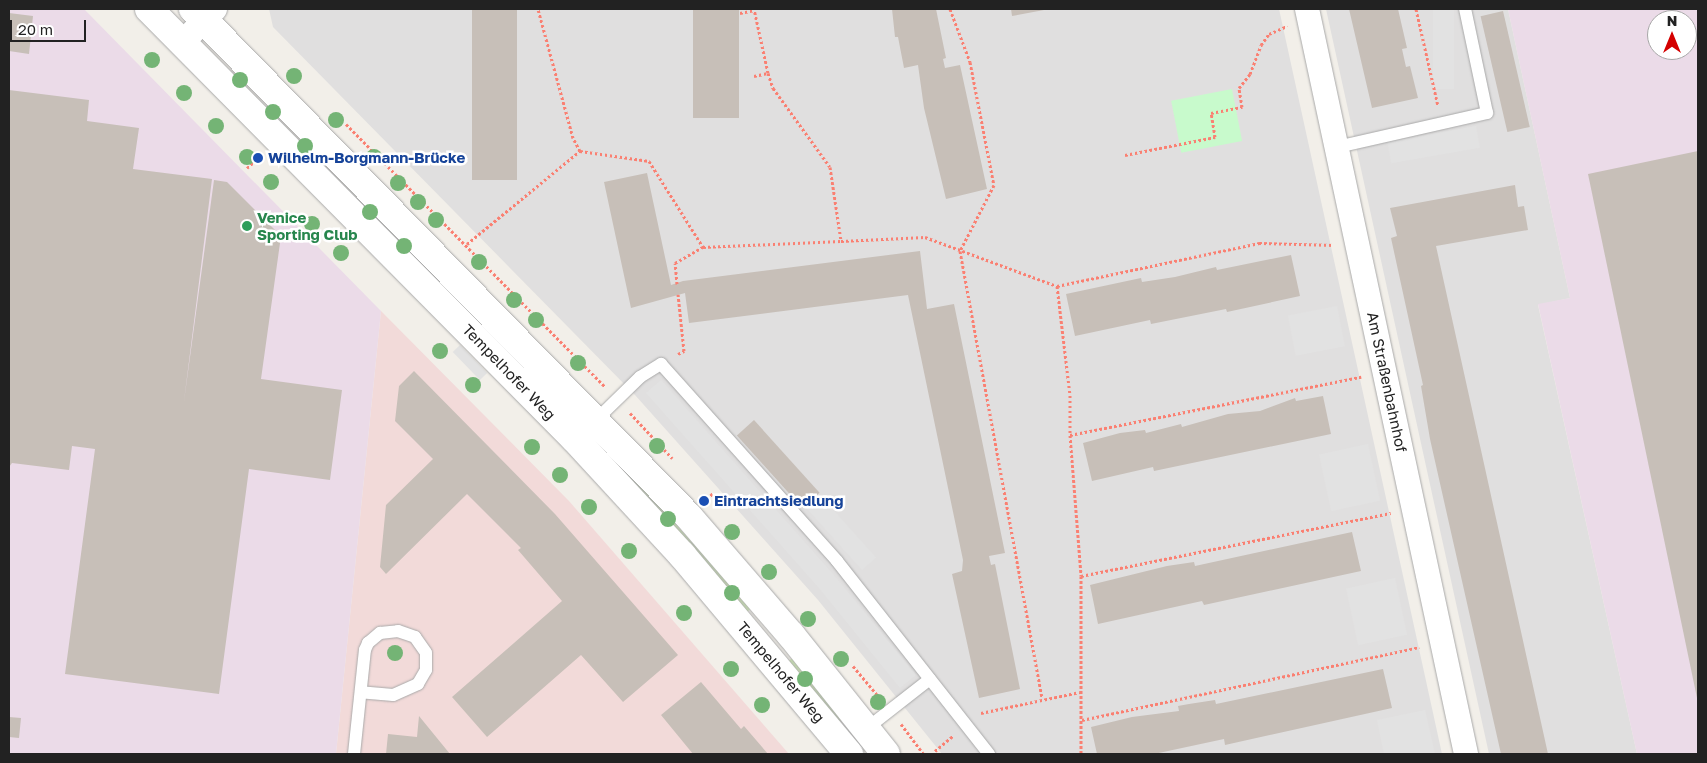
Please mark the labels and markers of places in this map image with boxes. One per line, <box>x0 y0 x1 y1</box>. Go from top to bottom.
place label: Wilhelm-Borgmann-Brücke <box>268 149 465 167</box>
marker: Wilhelm-Borgmann-Brücke <box>252 152 264 164</box>
place label: Venice Sporting Club <box>257 208 357 243</box>
marker: Venice Sporting Club <box>241 220 253 232</box>
place label: Eintrachtsiedlung <box>714 492 843 510</box>
marker: Eintrachtsiedlung <box>698 495 710 507</box>

